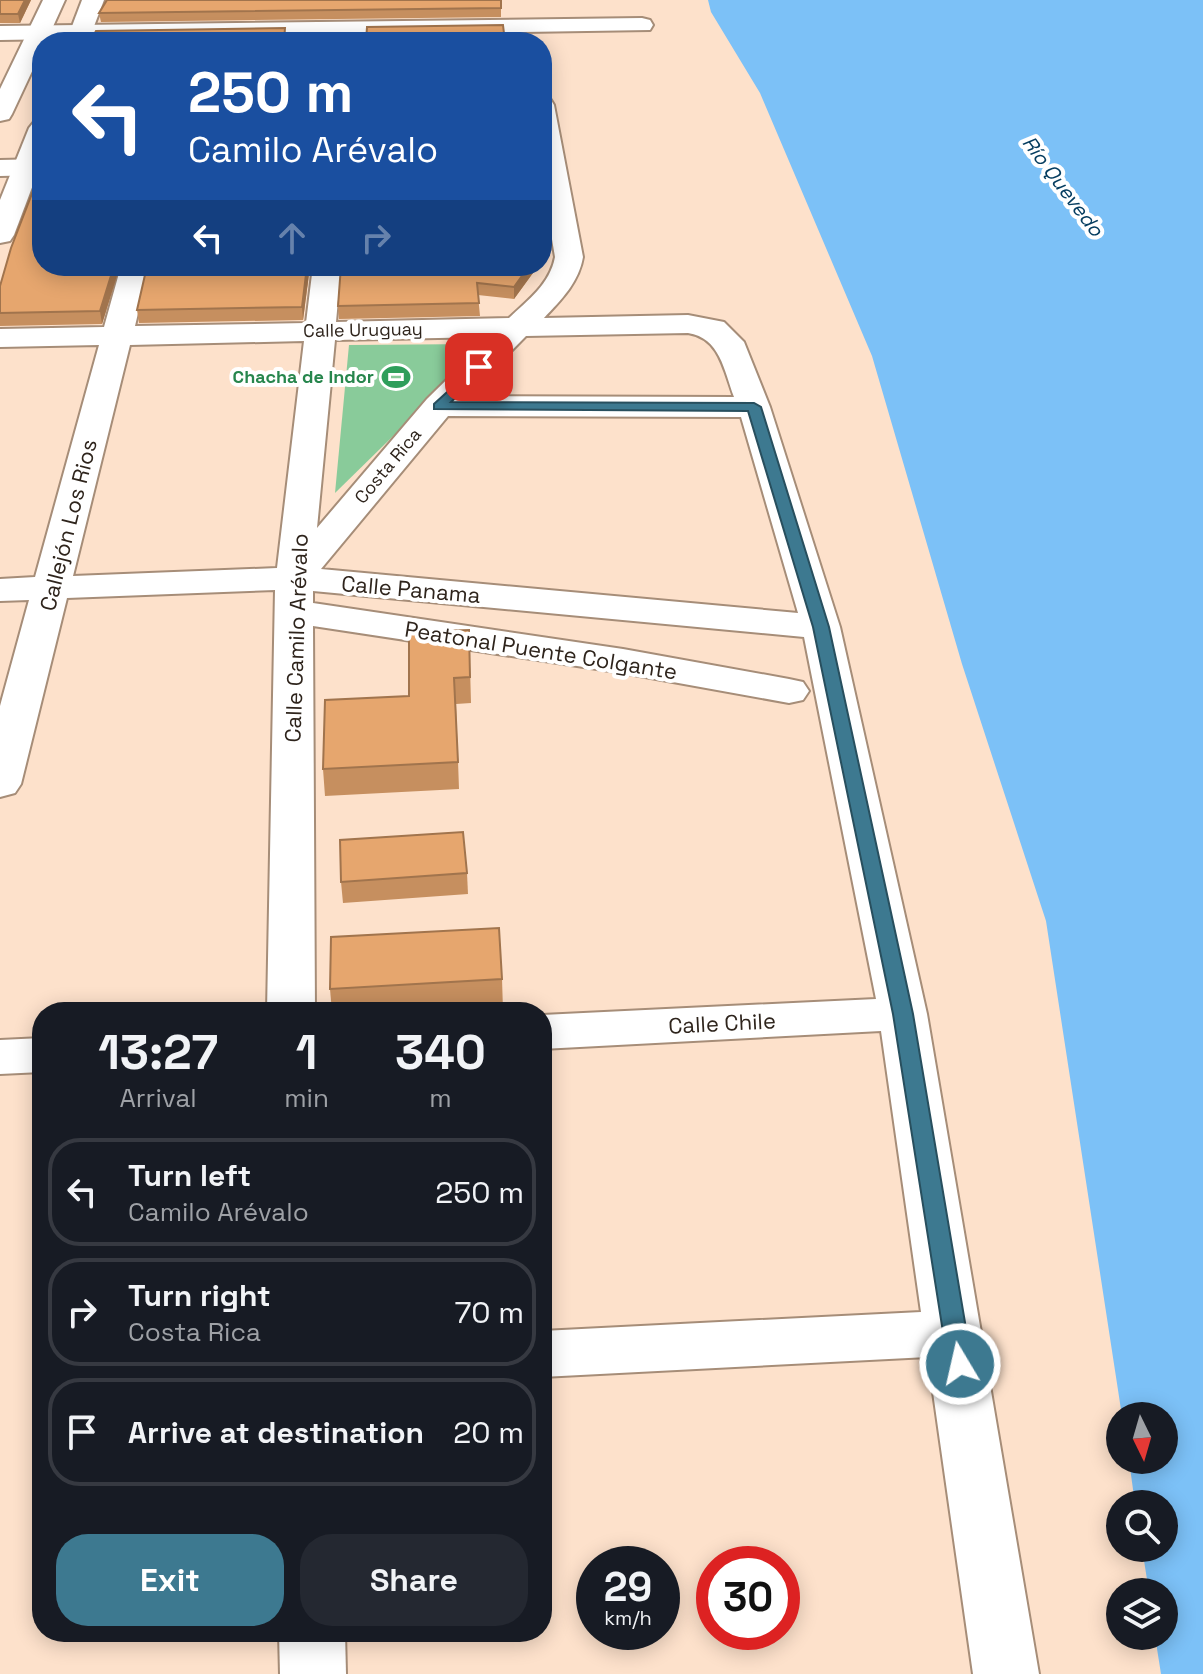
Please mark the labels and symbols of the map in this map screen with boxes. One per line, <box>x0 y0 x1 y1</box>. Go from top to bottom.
water label: Río Quevedo <box>1017 130 1110 242</box>
street label: Calle Uruguay <box>303 317 423 342</box>
pin <box>445 333 513 401</box>
sports icon: Chacha de Indor <box>381 362 411 392</box>
place label: Chacha de Indor <box>233 365 374 388</box>
street label: Costa Rica <box>349 423 426 508</box>
street label: Callejón Los Rios <box>33 436 103 614</box>
street label: Calle Camilo Arévalo <box>278 533 314 743</box>
street label: Calle Panama <box>340 569 482 609</box>
street label: Peatonal Puente Colgante <box>403 615 679 685</box>
street label: Calle Chile <box>668 1006 776 1040</box>
position arrow <box>918 1322 1002 1406</box>
north arrow <box>1106 1402 1178 1474</box>
speed limit sign: 30 <box>696 1546 800 1650</box>

